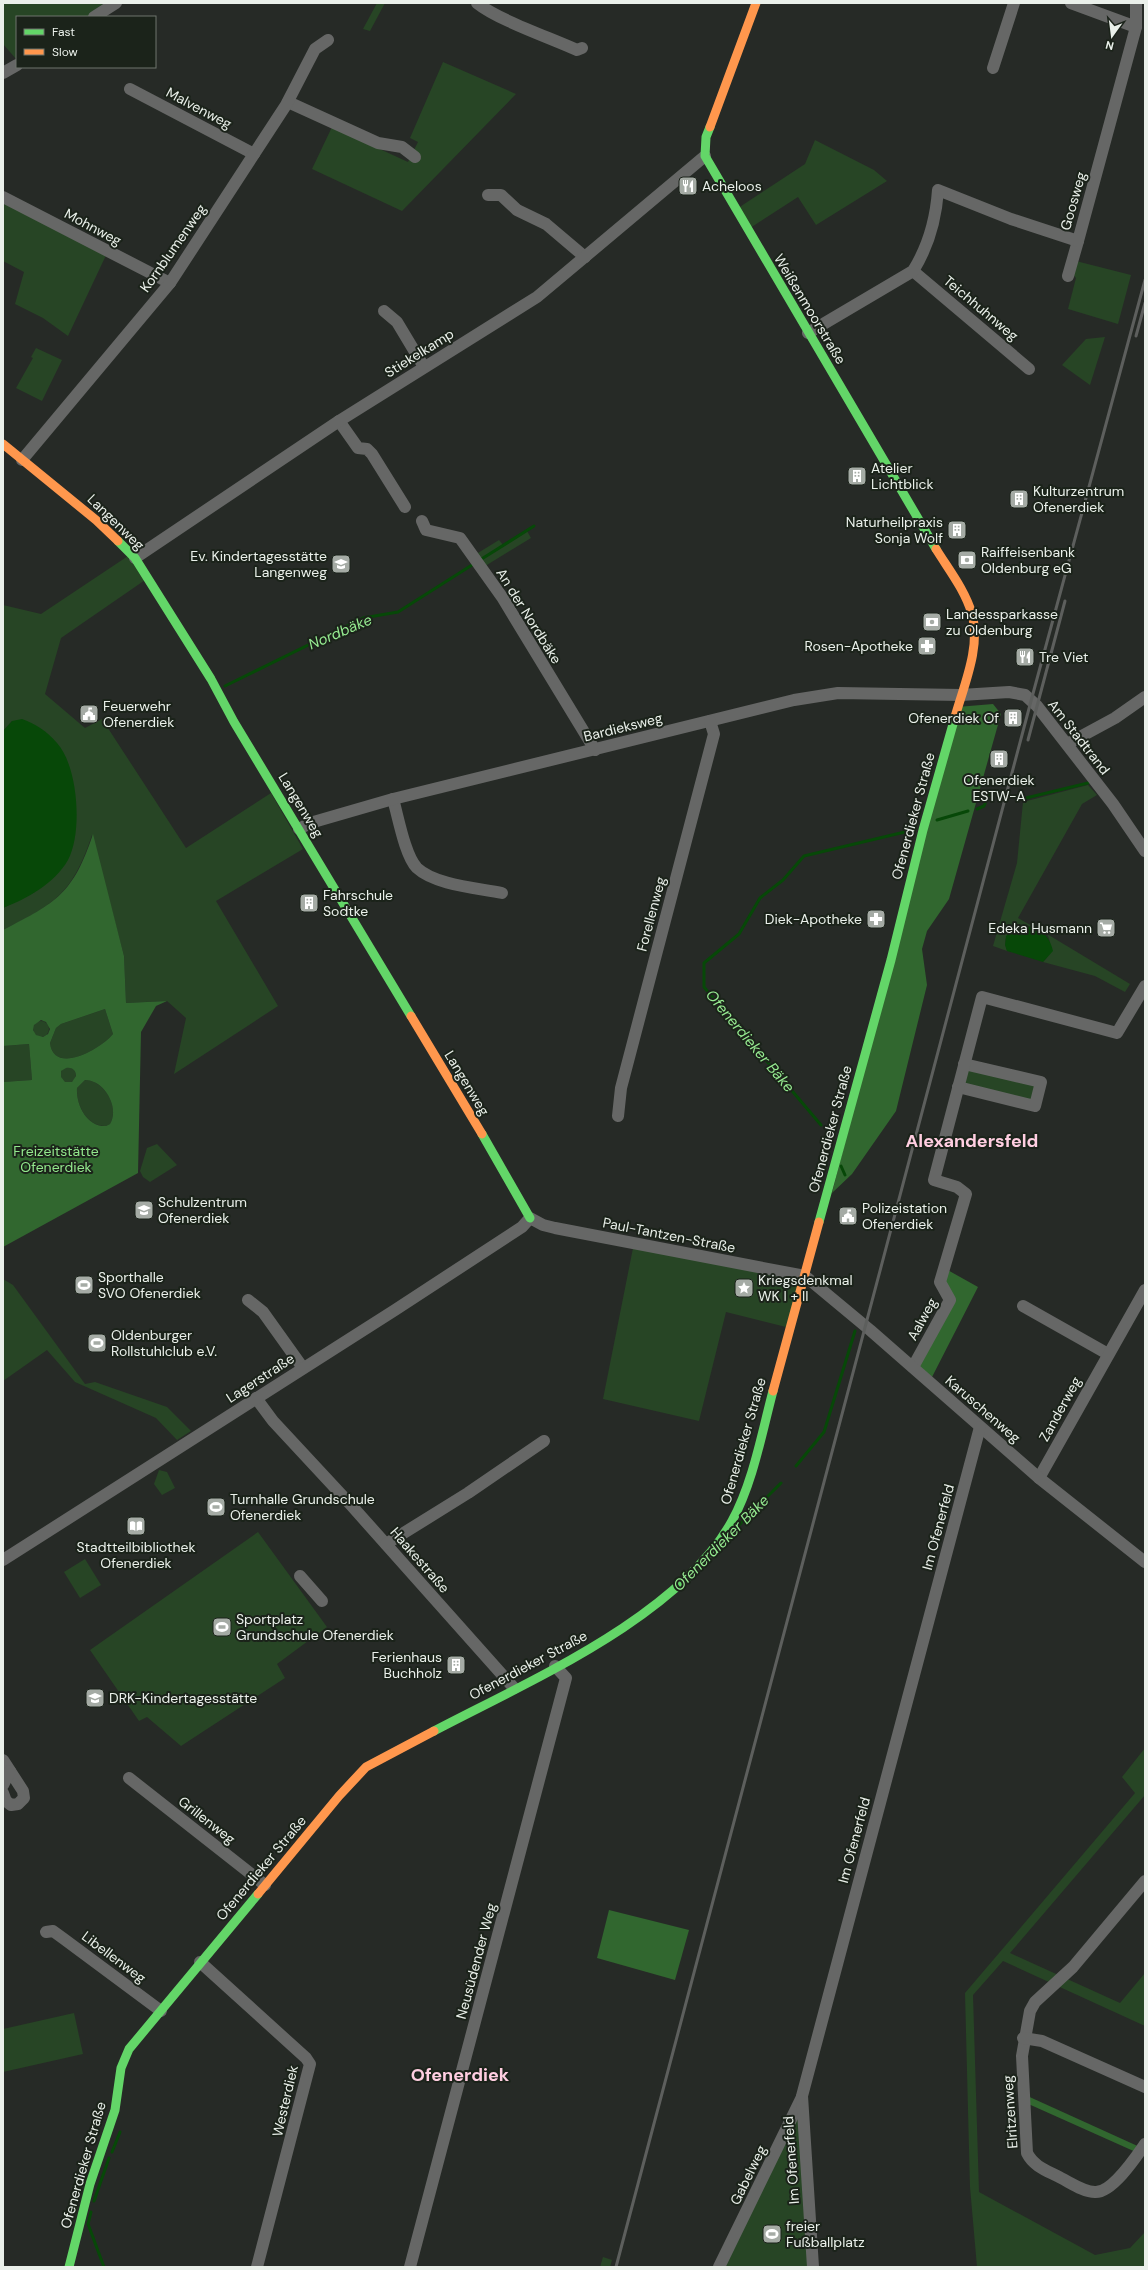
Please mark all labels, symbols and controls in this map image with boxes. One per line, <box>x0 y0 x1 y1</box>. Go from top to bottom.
legend <box>16 16 156 68</box>
north arrow <box>1092 16 1132 56</box>
text: Fast <box>52 24 75 40</box>
text: N <box>1104 38 1115 53</box>
text: Slow <box>52 44 78 60</box>
street label: Malvenweg <box>163 83 235 133</box>
street label: Goosweg <box>1056 169 1090 232</box>
restaurant icon: Acheloos <box>677 175 699 197</box>
place label: Acheloos <box>702 177 762 195</box>
street label: Kornblumenweg <box>136 200 210 296</box>
street label: Mohnweg <box>61 204 125 250</box>
street label: Weißenmoorstraße <box>770 251 850 367</box>
street label: Teichhuhnweg <box>940 271 1022 345</box>
street label: Stiekelkamp <box>381 324 457 381</box>
place label: Atelier Lichtblick <box>871 459 934 493</box>
building icon: Atelier Lichtblick <box>846 465 868 487</box>
place label: Kulturzentrum Ofenerdiek <box>1033 482 1124 516</box>
building icon: Kulturzentrum Ofenerdiek <box>1008 488 1030 510</box>
street label: Langenweg <box>84 490 149 554</box>
place label: Naturheilpraxis Sonja Wolf <box>846 513 943 547</box>
building icon: Naturheilpraxis Sonja Wolf <box>946 519 968 541</box>
place label: Raiffeisenbank Oldenburg eG <box>981 543 1075 577</box>
place label: Ev. Kindertagesstätte Langenweg <box>190 547 327 581</box>
bank icon: Raiffeisenbank Oldenburg eG <box>956 549 978 571</box>
school or university icon: Ev. Kindertagesstätte Langenweg <box>330 553 352 575</box>
street label: An der Nordbäke <box>492 565 566 667</box>
place label: Landessparkasse zu Oldenburg <box>946 605 1058 639</box>
water label: Nordbäke <box>305 609 375 654</box>
bank icon: Landessparkasse zu Oldenburg <box>921 611 943 633</box>
pharmacy icon: Rosen-Apotheke <box>916 635 938 657</box>
place label: Rosen-Apotheke <box>805 637 913 655</box>
restaurant icon: Tre Viet <box>1014 646 1036 668</box>
place label: Tre Viet <box>1039 648 1089 666</box>
street label: Am Stadtrand <box>1044 696 1114 778</box>
place label: Feuerwehr Ofenerdiek <box>103 697 174 731</box>
public building icon: Feuerwehr Ofenerdiek <box>78 703 100 725</box>
building icon: Ofenerdiek Of <box>1002 707 1024 729</box>
street label: Bardieksweg <box>582 708 664 745</box>
place label: Ofenerdiek Of <box>908 709 999 727</box>
building icon: Ofenerdiek ESTW-A <box>988 748 1010 770</box>
street label: Ofenerdieker Straße <box>887 750 939 882</box>
street label: Langenweg <box>275 769 328 841</box>
place label: Ofenerdiek ESTW-A <box>963 771 1035 805</box>
street label: Forellenweg <box>632 874 670 953</box>
place label: Fahrschule Sodtke <box>323 886 393 920</box>
building icon: Fahrschule Sodtke <box>298 892 320 914</box>
pharmacy icon: Diek-Apotheke <box>865 908 887 930</box>
place label: Diek-Apotheke <box>765 910 862 928</box>
supermarket icon: Edeka Husmann <box>1095 917 1117 939</box>
place label: Edeka Husmann <box>988 919 1092 937</box>
water label: Ofenerdieker Bäke <box>701 985 799 1097</box>
street label: Langenweg <box>441 1047 494 1119</box>
street label: Ofenerdieker Straße <box>804 1063 856 1195</box>
district label: Alexandersfeld <box>906 1129 1038 1153</box>
park label: Freizeitstätte Ofenerdiek <box>13 1142 99 1176</box>
place label: Schulzentrum Ofenerdiek <box>158 1193 247 1227</box>
school or university icon: Schulzentrum Ofenerdiek <box>133 1199 155 1221</box>
place label: Polizeistation Ofenerdiek <box>862 1199 947 1233</box>
public building icon: Polizeistation Ofenerdiek <box>837 1205 859 1227</box>
street label: Paul-Tantzen-Straße <box>601 1213 737 1257</box>
place label: Sporthalle SVO Ofenerdiek <box>98 1268 201 1302</box>
place label: Kriegsdenkmal WK I + II <box>758 1271 853 1305</box>
sports icon: Sporthalle SVO Ofenerdiek <box>73 1274 95 1296</box>
place icon: Kriegsdenkmal WK I + II <box>733 1277 755 1299</box>
street label: Aalweg <box>903 1294 941 1343</box>
place label: Oldenburger Rollstuhlclub e.V. <box>111 1326 217 1360</box>
sports icon: Oldenburger Rollstuhlclub e.V. <box>86 1332 108 1354</box>
street label: Lagerstraße <box>223 1349 298 1407</box>
street label: Karuschenweg <box>942 1371 1024 1447</box>
street label: Zanderweg <box>1035 1373 1085 1445</box>
street label: Ofenerdieker Straße <box>716 1375 770 1506</box>
street label: Im Ofenerfeld <box>918 1482 958 1572</box>
place label: Turnhalle Grundschule Ofenerdiek <box>230 1490 375 1524</box>
water label: Ofenerdieker Bäke <box>669 1490 774 1595</box>
sports icon: Turnhalle Grundschule Ofenerdiek <box>205 1496 227 1518</box>
library icon: Stadtteilbibliothek Ofenerdiek <box>125 1515 147 1537</box>
street label: Haakestraße <box>387 1523 453 1597</box>
place label: Stadtteilbibliothek Ofenerdiek <box>76 1538 196 1572</box>
place label: Sportplatz Grundschule Ofenerdiek <box>236 1610 394 1644</box>
sports icon: Sportplatz Grundschule Ofenerdiek <box>211 1616 233 1638</box>
street label: Ofenerdieker Straße <box>466 1626 590 1704</box>
place label: Ferienhaus Buchholz <box>372 1648 442 1682</box>
building icon: Ferienhaus Buchholz <box>445 1654 467 1676</box>
school or university icon: DRK-Kindertagesstätte <box>84 1687 106 1709</box>
place label: DRK-Kindertagesstätte <box>109 1689 257 1707</box>
street label: Grillenweg <box>175 1792 239 1848</box>
street label: Im Ofenerfeld <box>834 1795 874 1885</box>
street label: Ofenerdieker Straße <box>212 1812 310 1924</box>
street label: Neusüdender Weg <box>452 1901 500 2021</box>
street label: Libellenweg <box>78 1927 150 1987</box>
street label: Westerdiek <box>268 2063 302 2139</box>
district label: Ofenerdiek <box>411 2063 510 2087</box>
street label: Elritzenweg <box>998 2074 1022 2149</box>
street label: Ofenerdieker Straße <box>56 2099 110 2230</box>
street label: Im Ofenerfeld <box>779 2115 803 2205</box>
street label: Gabelweg <box>726 2142 770 2208</box>
place label: freier Fußballplatz <box>786 2217 865 2251</box>
sports icon: freier Fußballplatz <box>761 2223 783 2245</box>

